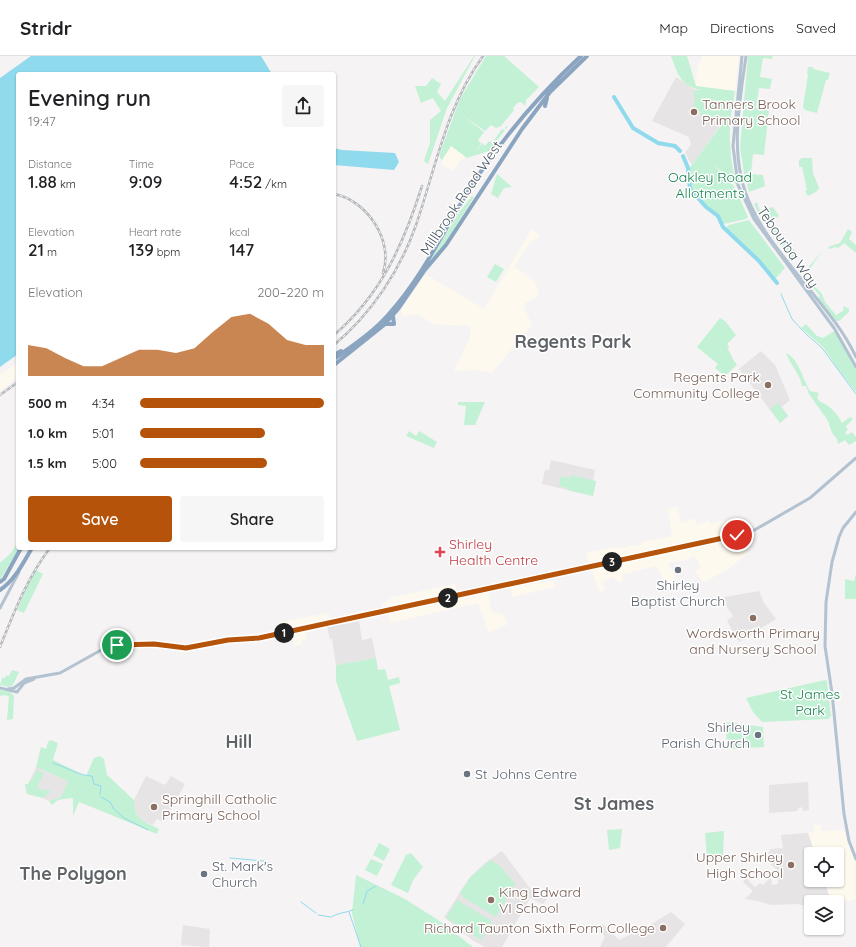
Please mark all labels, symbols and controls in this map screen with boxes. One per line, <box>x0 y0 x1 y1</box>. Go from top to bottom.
text: Stridr <box>20 16 72 40</box>
text: Map <box>659 19 688 37</box>
text: Directions <box>710 19 774 37</box>
text: Saved <box>796 19 836 37</box>
text: Evening run <box>28 84 151 112</box>
button: share <box>282 85 324 127</box>
place label: Tanners Brook Primary School <box>702 95 800 129</box>
marker: Tanners Brook Primary School <box>689 107 699 117</box>
text: 19:47 <box>28 113 56 129</box>
street label: Millbrook Road West <box>416 137 506 259</box>
text: Distance <box>28 157 72 171</box>
text: Time <box>129 157 154 171</box>
text: Pace <box>229 157 254 171</box>
park label: Oakley Road Allotments <box>668 168 752 202</box>
text: 1.88 <box>28 171 57 192</box>
text: 9:09 <box>129 171 162 192</box>
text: 4:52 <box>229 171 262 192</box>
text: km <box>57 177 76 191</box>
text: /km <box>262 177 287 191</box>
street label: Tebourba Way <box>753 203 823 291</box>
text: Elevation <box>28 225 74 239</box>
text: Heart rate <box>129 225 181 239</box>
text: kcal <box>229 225 250 239</box>
text: 21 <box>28 239 44 260</box>
text: 139 <box>129 239 154 260</box>
text: 147 <box>229 239 254 260</box>
text: m <box>44 245 57 259</box>
text: bpm <box>154 245 180 259</box>
text: Elevation <box>28 284 83 300</box>
text: 200–220 m <box>257 284 324 300</box>
district label: Regents Park <box>515 330 631 353</box>
place label: Regents Park Community College <box>633 368 760 402</box>
marker: Regents Park Community College <box>763 380 773 390</box>
text: 500 m <box>28 395 67 411</box>
text: 4:34 <box>92 395 115 411</box>
text: 1.0 km <box>28 425 67 441</box>
text: 5:01 <box>92 425 114 441</box>
text: 1.5 km <box>28 455 67 471</box>
text: 5:00 <box>92 455 117 471</box>
button: Save <box>28 496 172 542</box>
button: Share <box>180 496 324 542</box>
pin <box>720 518 754 552</box>
icon: check <box>726 524 748 546</box>
place label: Shirley Health Centre <box>449 535 538 569</box>
marker: Shirley Health Centre <box>434 546 446 558</box>
pin: 3 <box>602 552 622 572</box>
text: 3 <box>609 555 615 569</box>
marker: Shirley Baptist Church <box>673 565 683 575</box>
place label: Shirley Baptist Church <box>631 576 725 610</box>
pin: 2 <box>438 588 458 608</box>
text: 2 <box>445 591 451 605</box>
marker: Wordsworth Primary and Nursery School <box>748 613 758 623</box>
pin: 1 <box>274 623 294 643</box>
place label: Wordsworth Primary and Nursery School <box>686 624 820 658</box>
text: 1 <box>282 626 286 640</box>
pin <box>100 628 134 662</box>
icon: arrive <box>106 634 128 656</box>
park label: St James Park <box>780 685 840 719</box>
place label: Shirley Parish Church <box>661 718 750 752</box>
district label: Hill <box>226 730 252 753</box>
marker: Shirley Parish Church <box>753 730 763 740</box>
place label: St Johns Centre <box>475 765 577 783</box>
marker: St Johns Centre <box>462 769 472 779</box>
place label: Springhill Catholic Primary School <box>162 790 277 824</box>
district label: St James <box>574 792 654 815</box>
marker: Springhill Catholic Primary School <box>149 802 159 812</box>
map controls <box>804 847 844 935</box>
button: locate <box>804 847 844 887</box>
place label: Upper Shirley High School <box>696 848 783 882</box>
place label: St. Mark's Church <box>212 857 273 891</box>
marker: Upper Shirley High School <box>786 860 796 870</box>
district label: The Polygon <box>19 862 127 885</box>
marker: St. Mark's Church <box>199 869 209 879</box>
place label: King Edward VI School <box>499 883 581 917</box>
marker: King Edward VI School <box>486 895 496 905</box>
button: layers <box>804 895 844 935</box>
place label: Richard Taunton Sixth Form College <box>424 919 655 937</box>
marker: Richard Taunton Sixth Form College <box>658 923 668 933</box>

